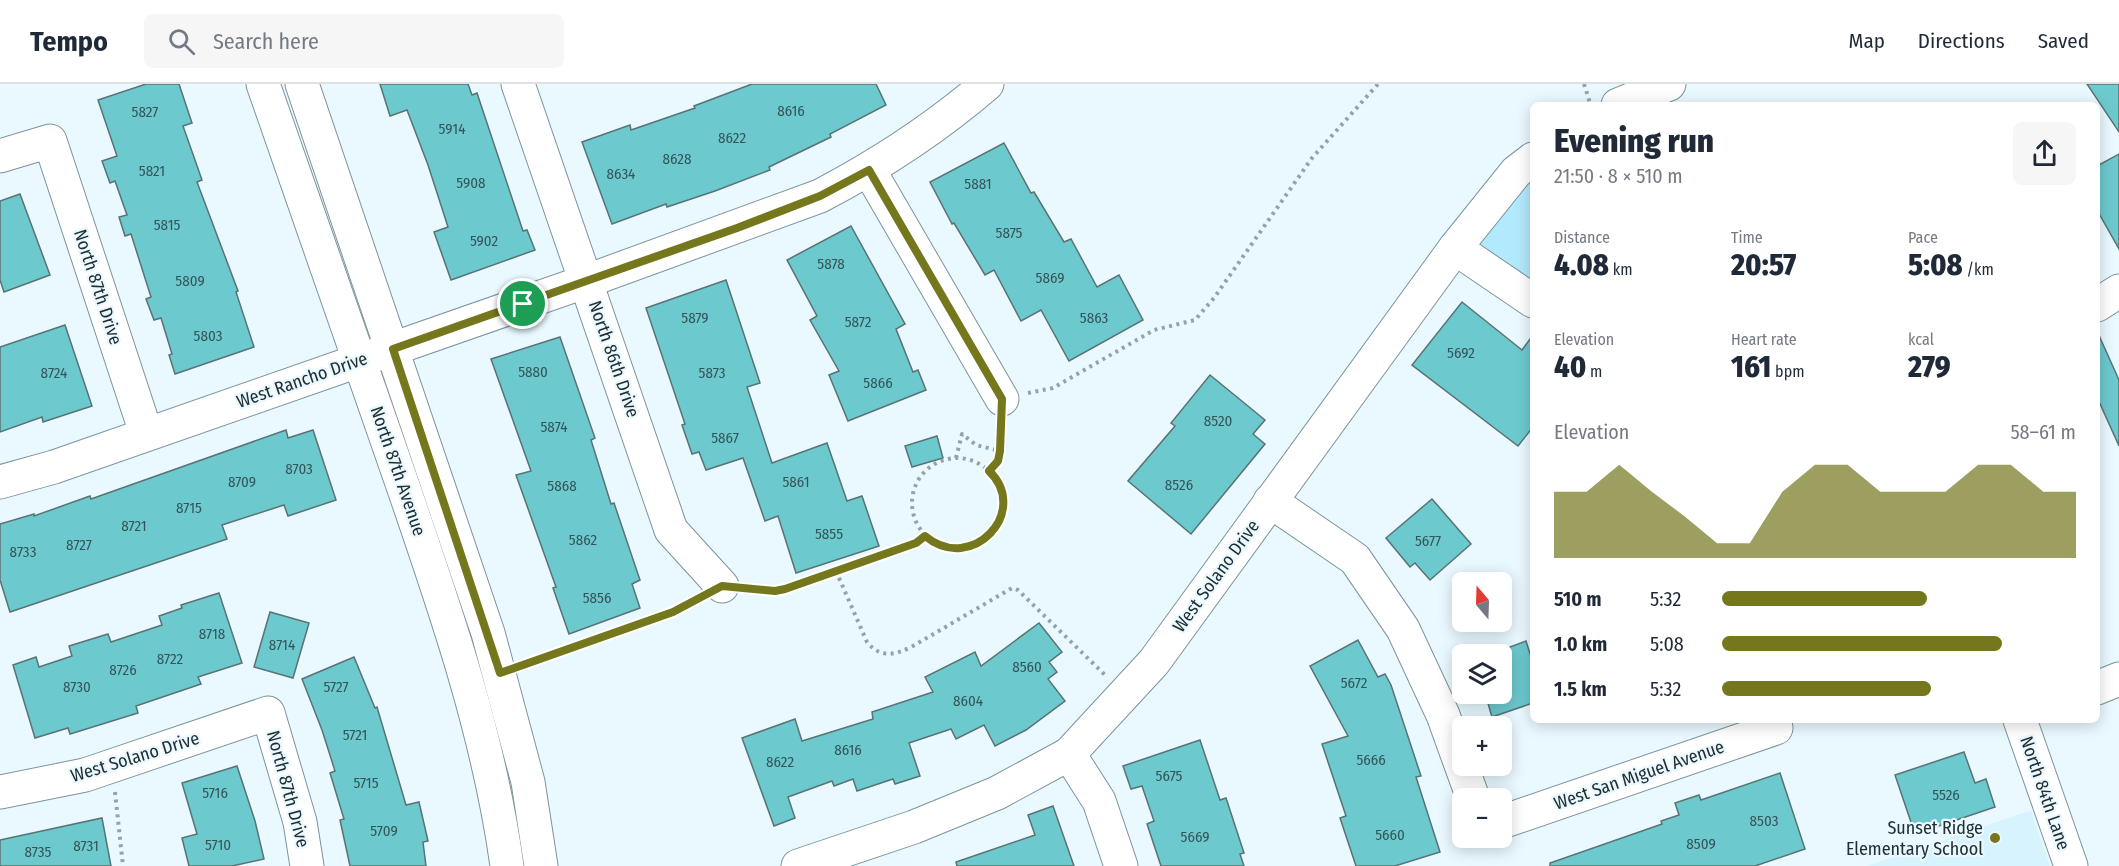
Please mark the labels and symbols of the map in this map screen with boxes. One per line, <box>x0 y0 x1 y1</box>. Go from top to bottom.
house number: 8616 <box>777 102 805 120</box>
house number: 5827 <box>132 103 158 121</box>
house number: 5914 <box>439 120 465 138</box>
house number: 8622 <box>718 129 746 147</box>
house number: 8628 <box>663 150 691 168</box>
house number: 5821 <box>139 162 165 180</box>
house number: 8634 <box>607 165 635 183</box>
house number: 5908 <box>456 174 486 192</box>
house number: 5881 <box>964 175 992 193</box>
house number: 5815 <box>154 216 180 234</box>
house number: 5875 <box>996 224 1023 242</box>
street label: North 87th Drive <box>69 227 127 348</box>
house number: 5902 <box>470 232 498 250</box>
house number: 5878 <box>817 255 845 273</box>
house number: 5869 <box>1036 269 1064 287</box>
house number: 5809 <box>175 272 205 290</box>
pin <box>497 278 548 329</box>
street label: North 86th Drive <box>584 298 644 420</box>
house number: 5879 <box>681 309 709 327</box>
house number: 5863 <box>1080 309 1108 327</box>
house number: 5872 <box>845 313 872 331</box>
house number: 5803 <box>194 327 223 345</box>
house number: 5692 <box>1447 344 1475 362</box>
street label: West Rancho Drive <box>234 347 370 413</box>
house number: 5880 <box>518 363 548 381</box>
house number: 8724 <box>41 364 67 382</box>
house number: 5873 <box>699 364 726 382</box>
house number: 5866 <box>863 374 893 392</box>
street label: North 87th Avenue <box>365 403 431 539</box>
house number: 8520 <box>1204 412 1232 430</box>
house number: 5874 <box>540 418 568 436</box>
house number: 5867 <box>711 429 739 447</box>
house number: 8703 <box>285 460 313 478</box>
house number: 8709 <box>228 473 256 491</box>
house number: 5861 <box>782 473 810 491</box>
house number: 8526 <box>1165 476 1193 494</box>
house number: 5868 <box>547 477 577 495</box>
house number: 8715 <box>176 499 202 517</box>
street label: West Solano Drive <box>1168 516 1264 636</box>
house number: 8721 <box>121 517 147 535</box>
house number: 5855 <box>815 525 843 543</box>
house number: 5862 <box>569 531 598 549</box>
house number: 5677 <box>1415 532 1441 550</box>
house number: 8727 <box>66 536 92 554</box>
house number: 8733 <box>10 543 37 561</box>
north arrow <box>1452 572 1512 632</box>
house number: 5856 <box>583 589 611 607</box>
house number: 8718 <box>199 625 225 643</box>
house number: 8714 <box>269 636 295 654</box>
house number: 8722 <box>157 650 184 668</box>
house number: 8560 <box>1012 658 1042 676</box>
house number: 8726 <box>109 661 137 679</box>
house number: 5672 <box>1341 674 1368 692</box>
house number: 8730 <box>63 678 91 696</box>
house number: 5727 <box>323 678 349 696</box>
house number: 8604 <box>953 692 983 710</box>
house number: 5721 <box>343 726 367 744</box>
street label: West Solano Drive <box>68 727 202 787</box>
street label: North 87th Drive <box>262 728 314 850</box>
street label: North 84th Lane <box>2015 733 2075 853</box>
street label: West San Miguel Avenue <box>1551 736 1727 814</box>
house number: 8616 <box>834 741 862 759</box>
house number: 5666 <box>1356 751 1386 769</box>
house number: 8622 <box>766 753 794 771</box>
house number: 5675 <box>1156 767 1182 785</box>
house number: 5715 <box>353 774 379 792</box>
house number: 5716 <box>202 784 228 802</box>
house number: 5526 <box>1932 786 1960 804</box>
house number: 8503 <box>1750 812 1779 830</box>
place label: Sunset Ridge Elementary School <box>1846 817 1983 860</box>
house number: 5709 <box>370 822 398 840</box>
house number: 5660 <box>1375 826 1405 844</box>
house number: 5669 <box>1181 828 1209 846</box>
marker: Sunset Ridge Elementary School <box>1988 831 2002 845</box>
house number: 8509 <box>1686 835 1716 853</box>
house number: 5710 <box>205 836 231 854</box>
house number: 8731 <box>73 837 99 855</box>
house number: 8735 <box>25 843 52 861</box>

